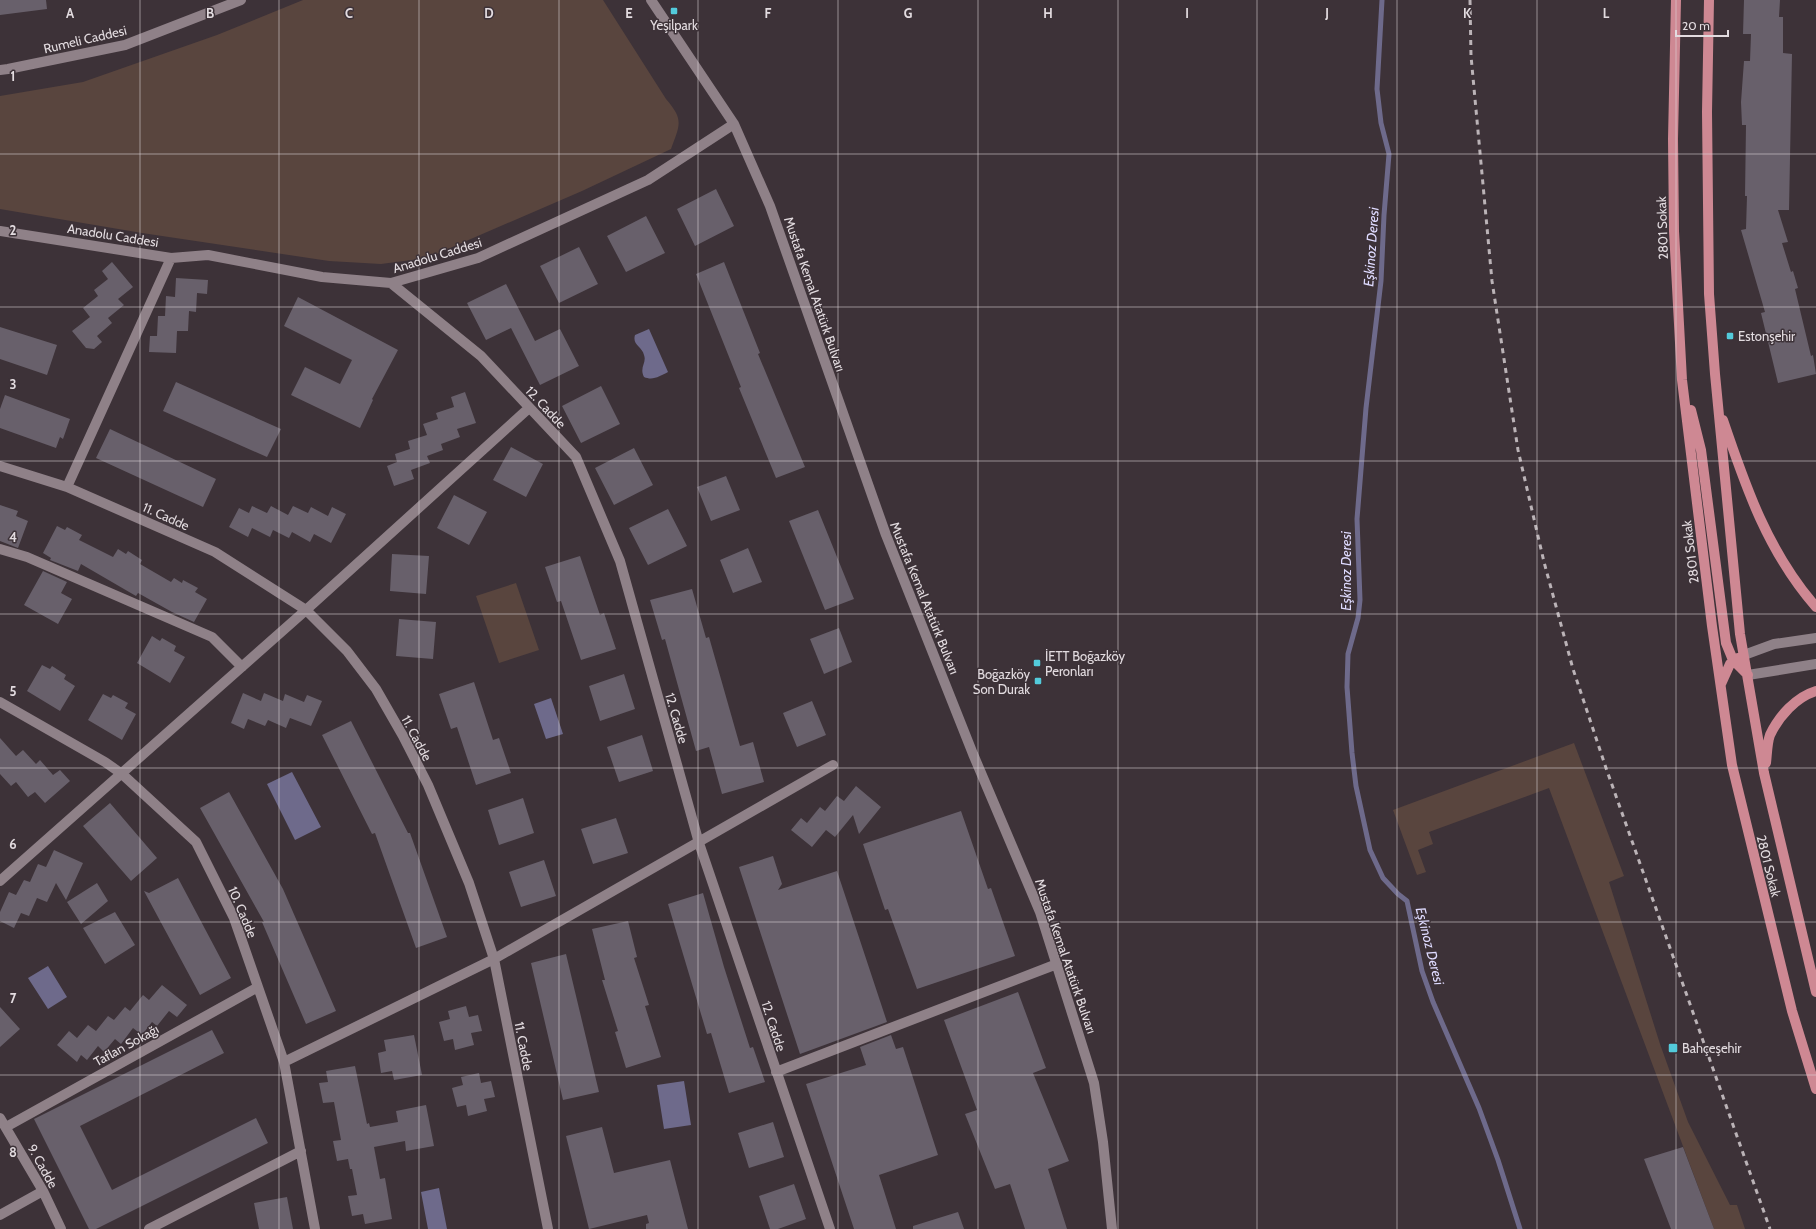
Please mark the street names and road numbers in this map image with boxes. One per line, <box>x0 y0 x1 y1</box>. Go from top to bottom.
street label: Rumeli Caddesi <box>42 22 128 56</box>
street label: 2801 Sokak <box>1653 196 1671 260</box>
street label: Mustafa Kemal Atatürk Bulvarı <box>781 214 849 374</box>
street label: Anadolu Caddesi <box>66 220 160 250</box>
street label: Anadolu Caddesi <box>391 234 483 276</box>
street label: 12. Cadde <box>522 383 570 432</box>
street label: 11. Cadde <box>140 499 192 533</box>
street label: Mustafa Kemal Atatürk Bulvarı <box>887 519 963 677</box>
street label: 2801 Sokak <box>1678 519 1702 584</box>
street label: 12. Cadde <box>662 691 692 746</box>
street label: 11. Cadde <box>398 712 436 764</box>
street label: 2801 Sokak <box>1754 833 1784 899</box>
street label: Mustafa Kemal Atatürk Bulvarı <box>1032 876 1100 1036</box>
street label: 10. Cadde <box>225 884 261 940</box>
street label: 12. Cadde <box>758 999 790 1054</box>
street label: 11. Cadde <box>511 1020 537 1072</box>
street label: Taflan Sokağı <box>91 1021 161 1069</box>
street label: 9. Cadde <box>24 1141 62 1191</box>

